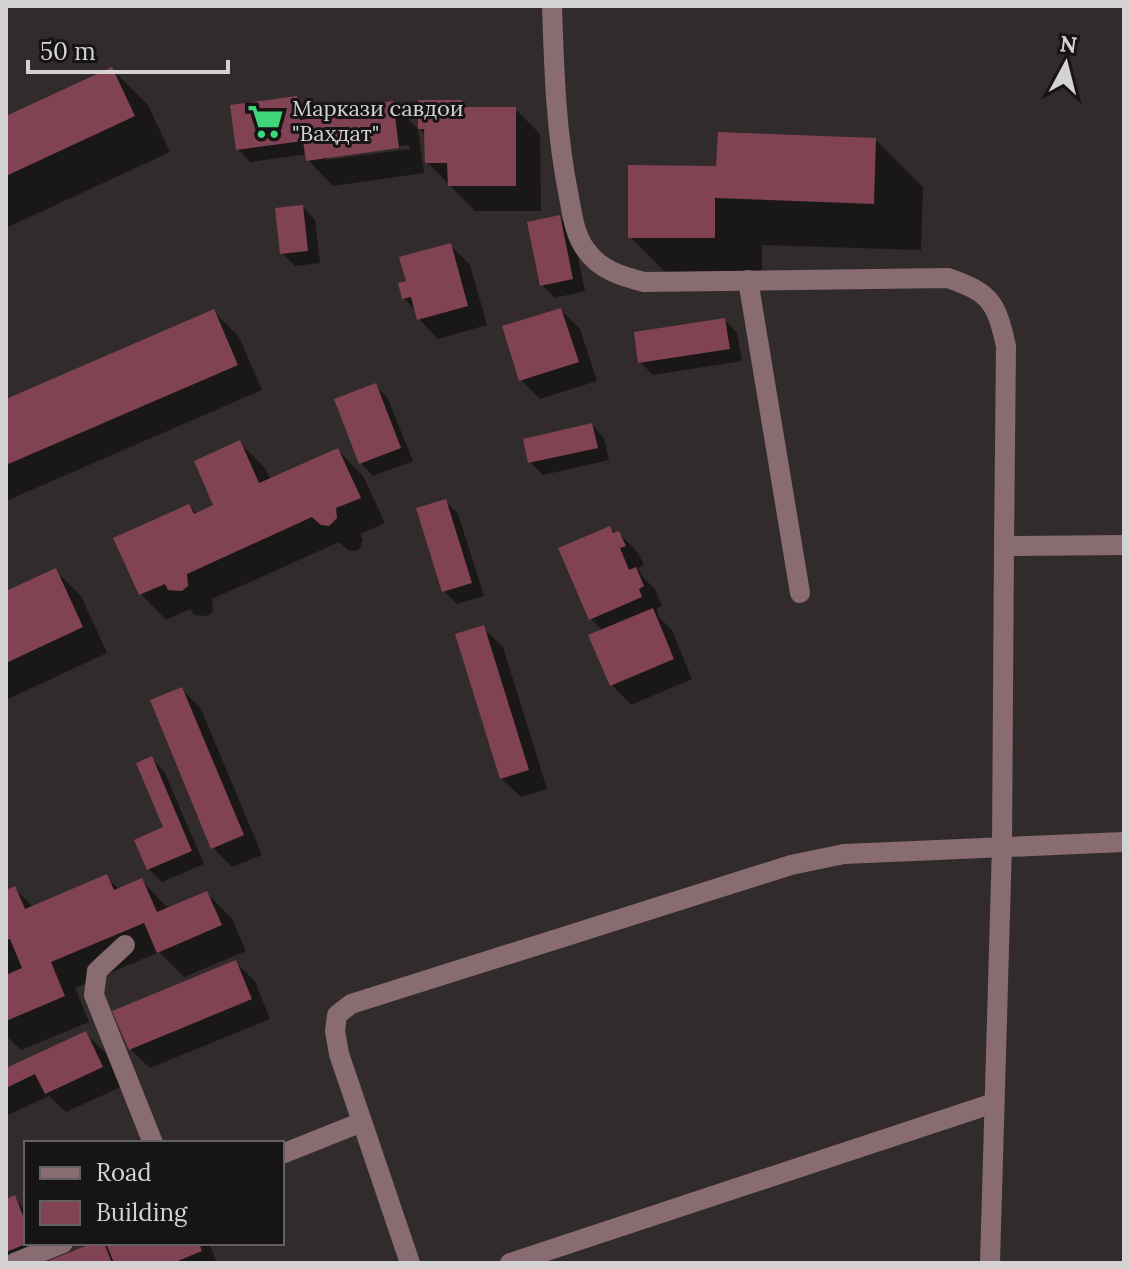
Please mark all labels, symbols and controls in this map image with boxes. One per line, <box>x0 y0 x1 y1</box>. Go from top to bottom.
scale bar <box>28 24 228 74</box>
north arrow <box>1026 24 1106 104</box>
text: N <box>1058 29 1079 59</box>
text: 50 m <box>40 36 96 67</box>
place label: Маркази савдои "Ваҳдат" <box>292 94 464 147</box>
supermarket icon: Маркази савдои "Ваҳдат" <box>247 102 285 140</box>
legend <box>24 1141 284 1245</box>
text: Road <box>96 1157 152 1188</box>
text: Building <box>96 1197 188 1228</box>

